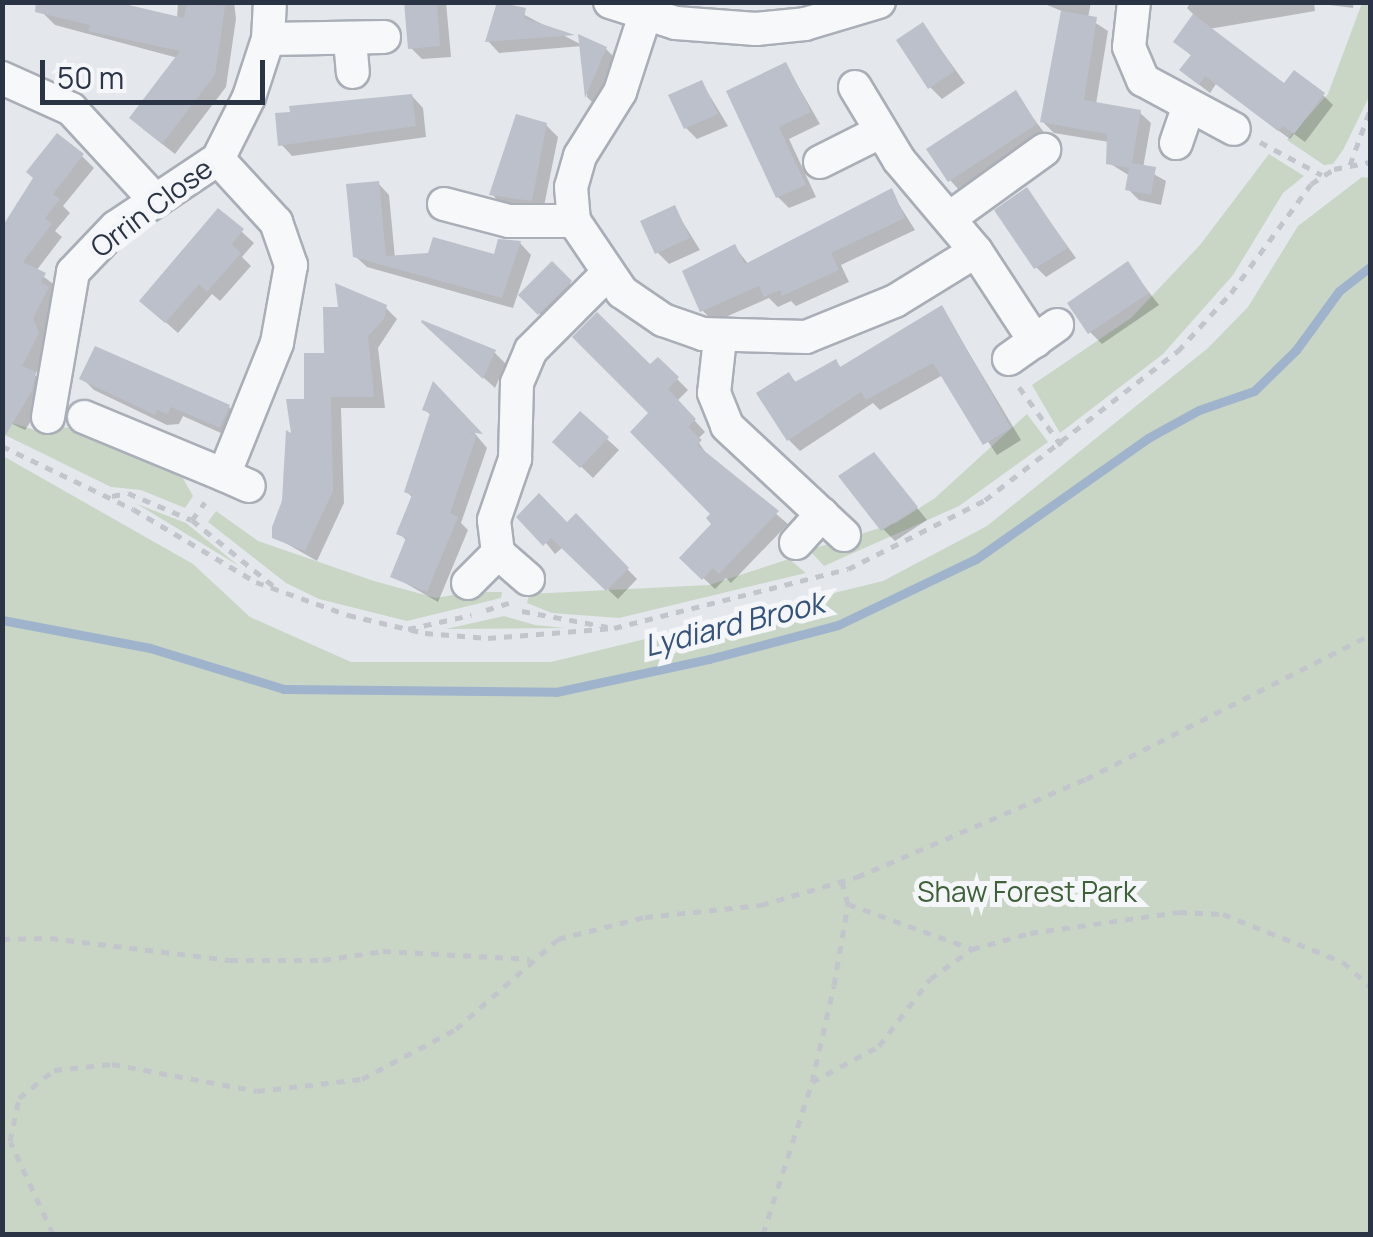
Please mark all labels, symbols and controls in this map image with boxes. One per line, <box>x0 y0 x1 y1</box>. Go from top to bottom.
scale bar <box>45 40 270 102</box>
text: 50 m <box>57 57 124 98</box>
street label: Orrin Close <box>84 150 218 264</box>
water label: Lydiard Brook <box>640 584 828 664</box>
park label: Shaw Forest Park <box>917 874 1137 908</box>

